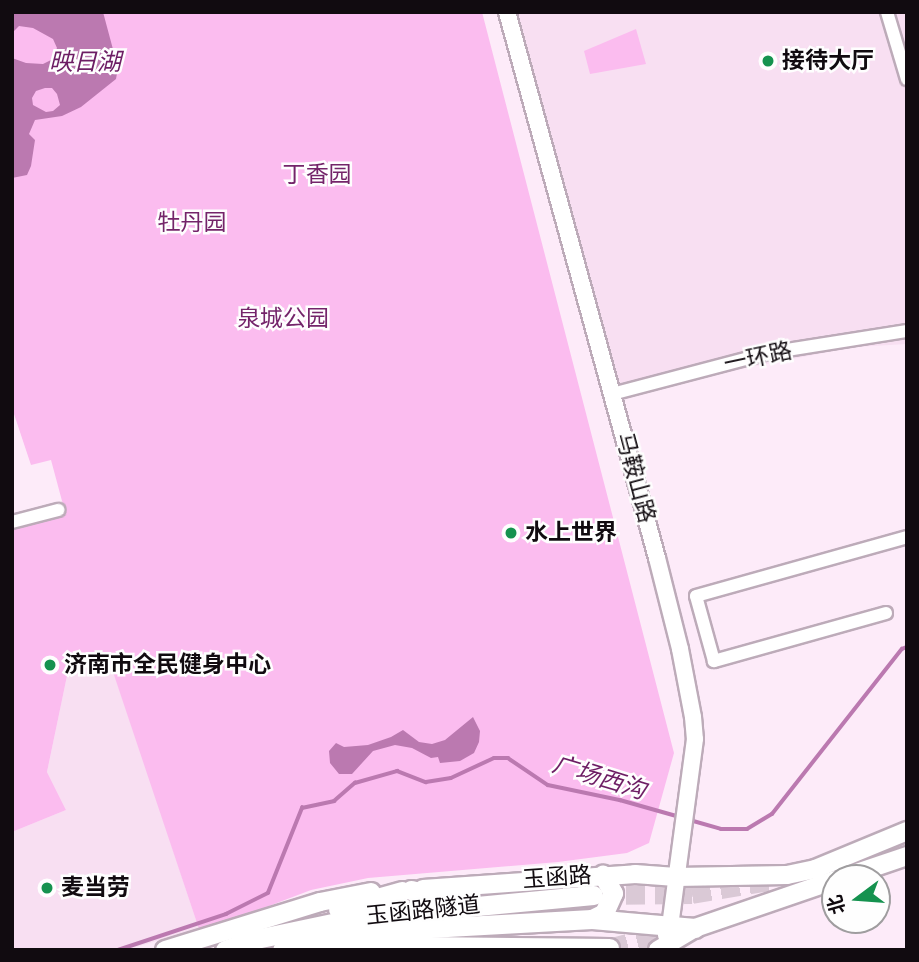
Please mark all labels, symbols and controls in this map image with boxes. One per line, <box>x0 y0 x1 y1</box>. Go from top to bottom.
place label: 接待大厅 <box>782 47 874 75</box>
water label: 映日湖 <box>49 49 121 77</box>
marker: 接待大厅 <box>760 53 776 69</box>
park label: 丁香园 <box>283 161 351 189</box>
park label: 牡丹园 <box>158 209 226 237</box>
park label: 泉城公园 <box>237 305 329 333</box>
street label: 一环路 <box>721 337 795 379</box>
street label: 马鞍山路 <box>610 430 660 526</box>
place label: 水上世界 <box>525 519 617 547</box>
marker: 水上世界 <box>503 525 519 541</box>
place label: 济南市全民健身中心 <box>64 651 271 679</box>
marker: 济南市全民健身中心 <box>42 657 58 673</box>
water label: 广场西沟 <box>549 750 649 806</box>
street label: 玉函路 <box>522 862 592 894</box>
north arrow <box>821 864 891 934</box>
place label: 麦当劳 <box>61 874 130 902</box>
marker: 麦当劳 <box>39 880 55 896</box>
street label: 玉函路隧道 <box>364 891 482 931</box>
text: 北 <box>824 892 851 917</box>

